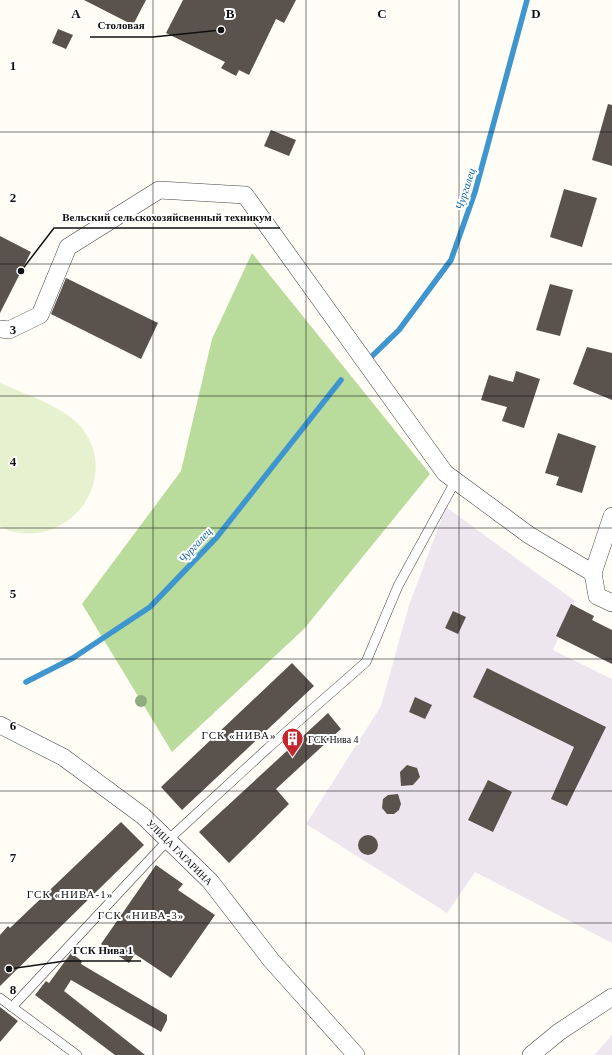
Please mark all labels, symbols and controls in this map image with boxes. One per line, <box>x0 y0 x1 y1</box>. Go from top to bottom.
text: A <box>71 6 81 21</box>
text: B <box>226 6 235 21</box>
text: C <box>377 6 387 21</box>
text: D <box>531 6 541 21</box>
callout: Столовая <box>90 14 153 37</box>
text: Столовая <box>97 19 145 31</box>
text: 1 <box>10 58 16 73</box>
water label: Чургалец <box>453 166 478 211</box>
text: 2 <box>10 190 16 205</box>
callout: Вельский сельскохозяйсвенный техникум <box>54 205 280 228</box>
text: Вельский сельскохозяйсвенный техникум <box>62 211 272 223</box>
text: 3 <box>10 322 17 337</box>
text: 4 <box>10 454 17 469</box>
water label: Чургалец <box>176 525 214 565</box>
text: 5 <box>10 586 17 601</box>
text: 6 <box>10 718 17 733</box>
building icon: ГСК Нива 4 <box>280 726 306 759</box>
district label: ГСК «НИВА» <box>201 729 277 741</box>
place label: ГСК Нива 4 <box>308 734 359 745</box>
street label: УЛИЦА ГАГАРИНА <box>145 817 215 888</box>
text: 7 <box>10 850 17 865</box>
district label: ГСК «НИВА-1» <box>27 888 113 900</box>
district label: ГСК «НИВА-3» <box>98 909 184 921</box>
callout: ГСК Нива 1 <box>65 938 141 961</box>
text: ГСК Нива 1 <box>73 944 133 956</box>
text: 8 <box>10 982 17 997</box>

